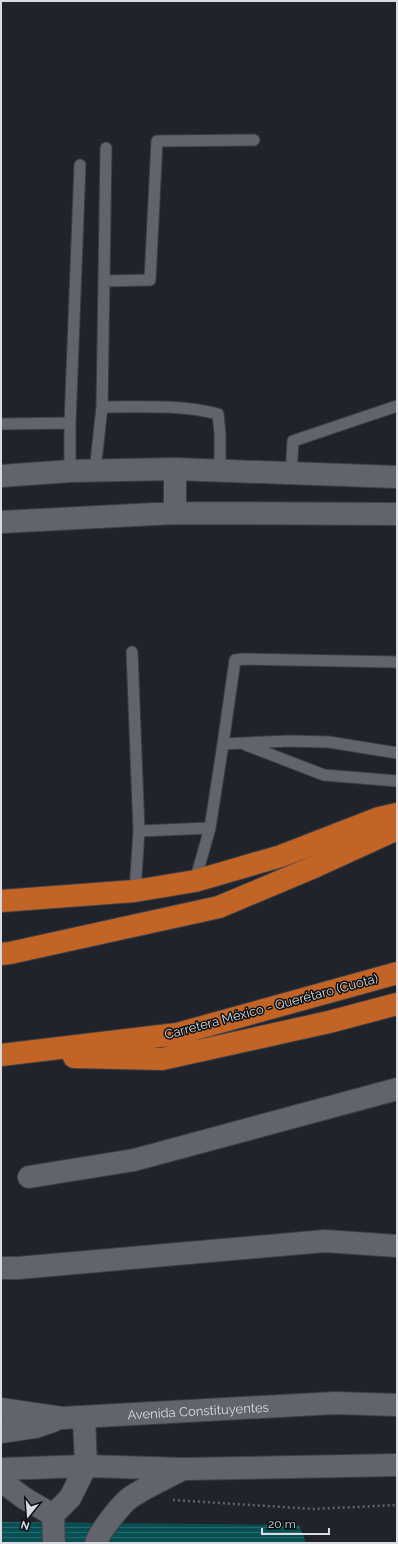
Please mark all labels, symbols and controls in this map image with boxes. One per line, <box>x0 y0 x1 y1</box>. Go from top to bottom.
street label: Carretera México - Querétaro (Cuota) <box>163 971 380 1042</box>
street label: Avenida Constituyentes <box>127 1400 269 1422</box>
north arrow <box>8 1496 48 1536</box>
scale bar <box>262 1510 329 1536</box>
text: 20 m <box>268 1517 296 1531</box>
text: N <box>19 1518 31 1533</box>

